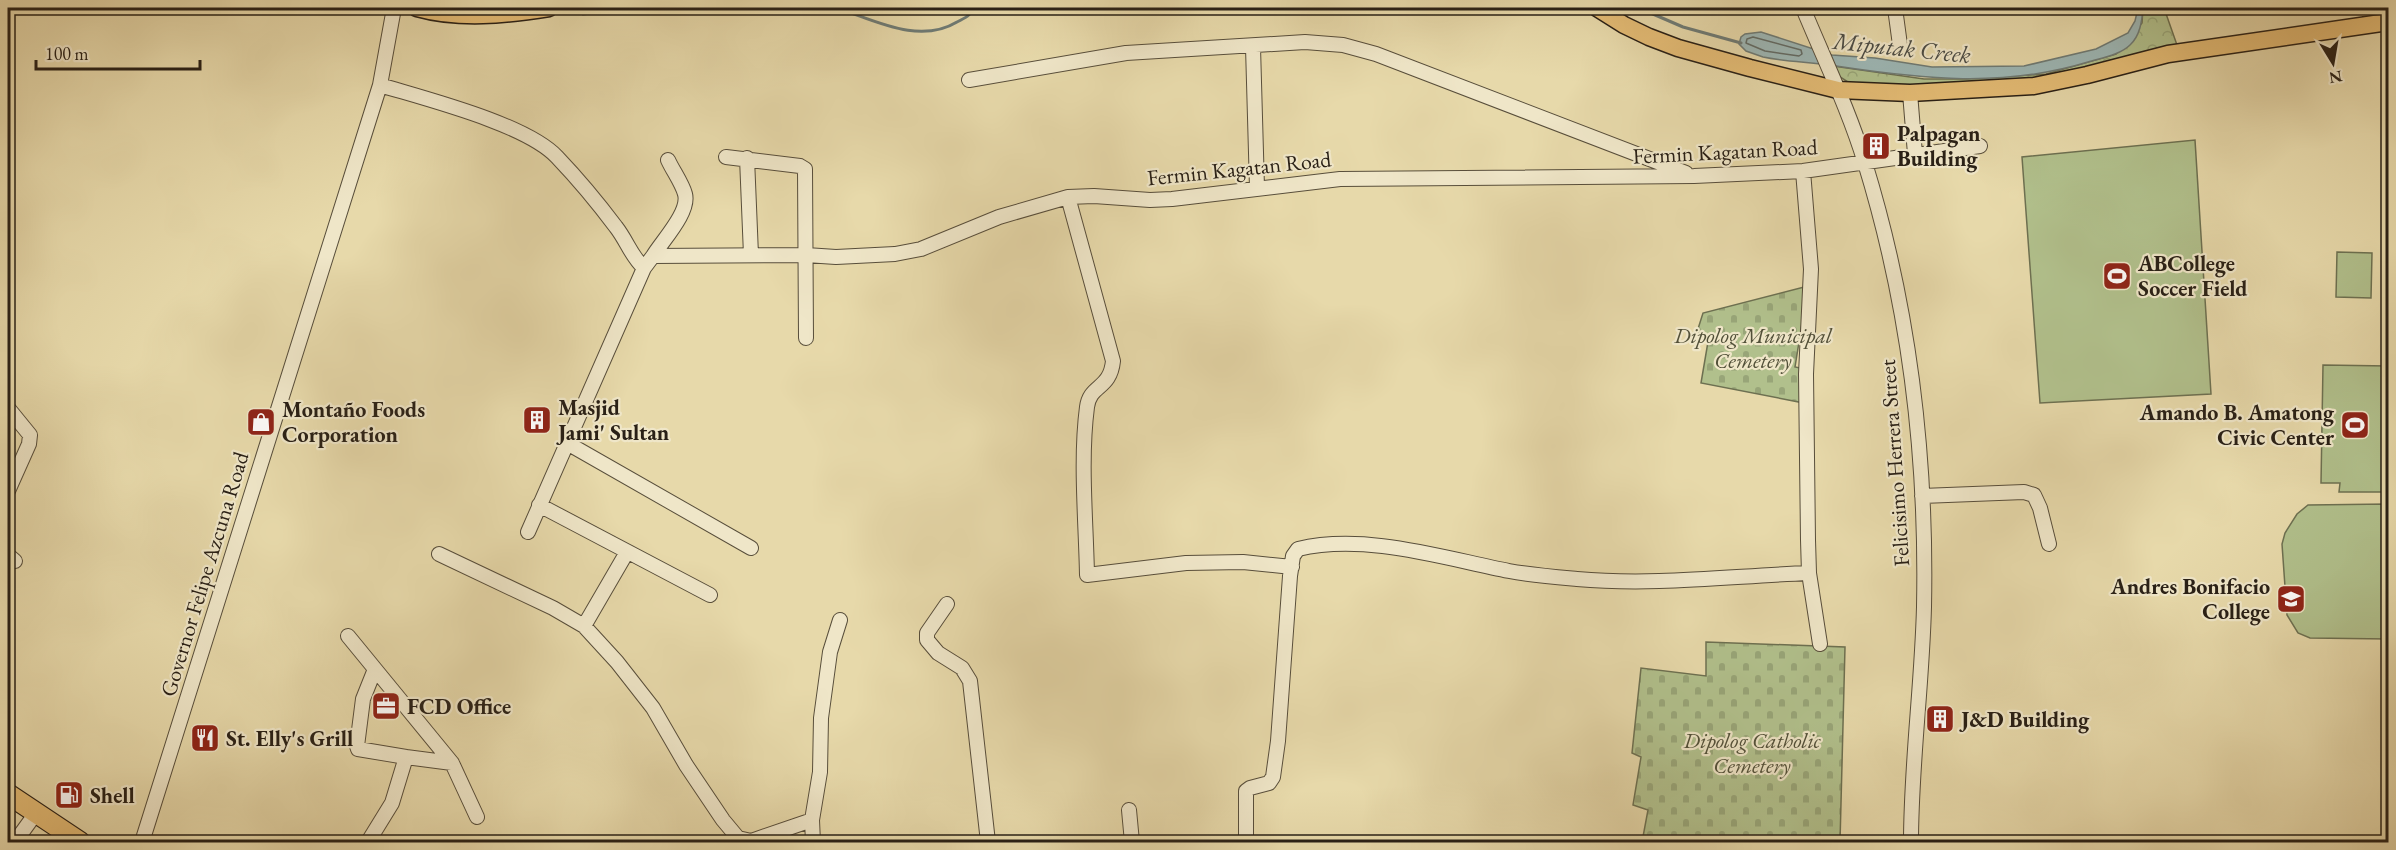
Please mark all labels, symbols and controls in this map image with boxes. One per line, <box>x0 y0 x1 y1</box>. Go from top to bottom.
water label: Miputak Creek <box>1830 25 1972 70</box>
scale bar <box>36 33 200 71</box>
north arrow <box>2303 33 2363 93</box>
text: 100 m <box>45 42 89 65</box>
text: N <box>2327 66 2344 89</box>
place label: Palpagan Building <box>1897 119 1981 173</box>
building icon: Palpagan Building <box>1860 130 1892 162</box>
street label: Fermin Kagatan Road <box>1632 132 1819 171</box>
street label: Fermin Kagatan Road <box>1146 144 1333 193</box>
place label: ABCollege Soccer Field <box>2137 249 2247 303</box>
sports icon: ABCollege Soccer Field <box>2101 260 2133 292</box>
park label: Dipolog Municipal Cemetery <box>1673 321 1833 375</box>
street label: Felicisimo Herrera Street <box>1873 358 1916 568</box>
place label: Masjid Jami' Sultan <box>556 393 670 447</box>
place label: Montaño Foods Corporation <box>282 395 425 449</box>
place label: Amando B. Amatong Civic Center <box>2139 398 2335 452</box>
building icon: Masjid Jami' Sultan <box>521 404 553 436</box>
shop icon: Montaño Foods Corporation <box>245 406 277 438</box>
sports icon: Amando B. Amatong Civic Center <box>2339 409 2371 441</box>
street label: Governor Felipe Azcuna Road <box>153 447 256 700</box>
place label: Andres Bonifacio College <box>2110 572 2270 626</box>
school or university icon: Andres Bonifacio College <box>2275 583 2307 615</box>
office icon: FCD Office <box>370 690 402 722</box>
place label: FCD Office <box>407 692 511 721</box>
building icon: J&D Building <box>1924 703 1956 735</box>
place label: J&D Building <box>1959 705 2090 734</box>
restaurant icon: St. Elly's Grill <box>189 722 221 754</box>
place label: St. Elly's Grill <box>226 724 353 753</box>
park label: Dipolog Catholic Cemetery <box>1683 726 1822 780</box>
fuel station icon: Shell <box>53 779 85 811</box>
place label: Shell <box>90 781 135 810</box>

